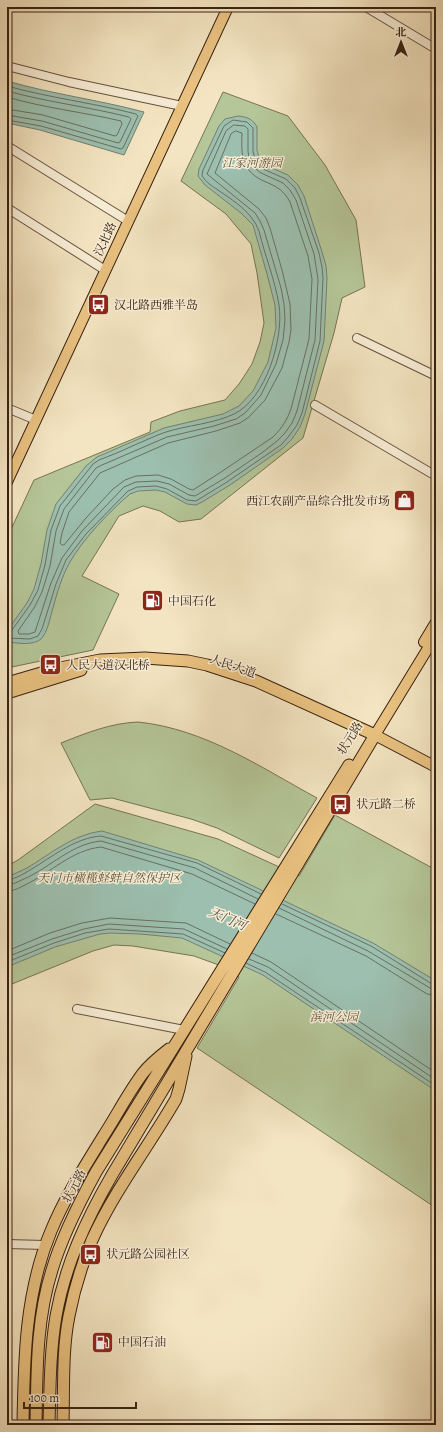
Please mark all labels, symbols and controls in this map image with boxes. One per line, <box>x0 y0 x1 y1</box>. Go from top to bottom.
north arrow <box>381 22 421 62</box>
text: 北 <box>396 25 407 40</box>
park label: 江家河游园 <box>222 155 284 171</box>
street label: 汉北路 <box>90 219 120 259</box>
bus stop icon: 汉北路西雅半岛 <box>85 292 111 318</box>
place label: 汉北路西雅半岛 <box>114 297 198 313</box>
shop icon: 西江农副产品综合批发市场 <box>392 488 418 514</box>
place label: 西江农副产品综合批发市场 <box>246 493 390 509</box>
fuel station icon: 中国石化 <box>140 588 166 614</box>
place label: 中国石化 <box>168 593 216 609</box>
street label: 人民大道 <box>208 651 258 681</box>
bus stop icon: 人民大道汉北桥 <box>38 652 64 678</box>
place label: 人民大道汉北桥 <box>66 657 150 673</box>
street label: 状元路 <box>334 718 366 758</box>
bus stop icon: 状元路二桥 <box>327 791 353 817</box>
place label: 状元路二桥 <box>356 796 416 812</box>
park label: 天门市橄榄蛏蚌自然保护区 <box>37 870 183 886</box>
water label: 天门河 <box>207 903 251 935</box>
park label: 滨河公园 <box>310 1009 360 1025</box>
street label: 状元路 <box>58 1166 90 1206</box>
bus stop icon: 状元路公园社区 <box>77 1241 103 1267</box>
place label: 状元路公园社区 <box>106 1246 190 1262</box>
fuel station icon: 中国石油 <box>89 1329 115 1355</box>
place label: 中国石油 <box>118 1334 166 1350</box>
scale bar <box>24 1384 136 1410</box>
text: 100 m <box>30 1390 59 1406</box>

